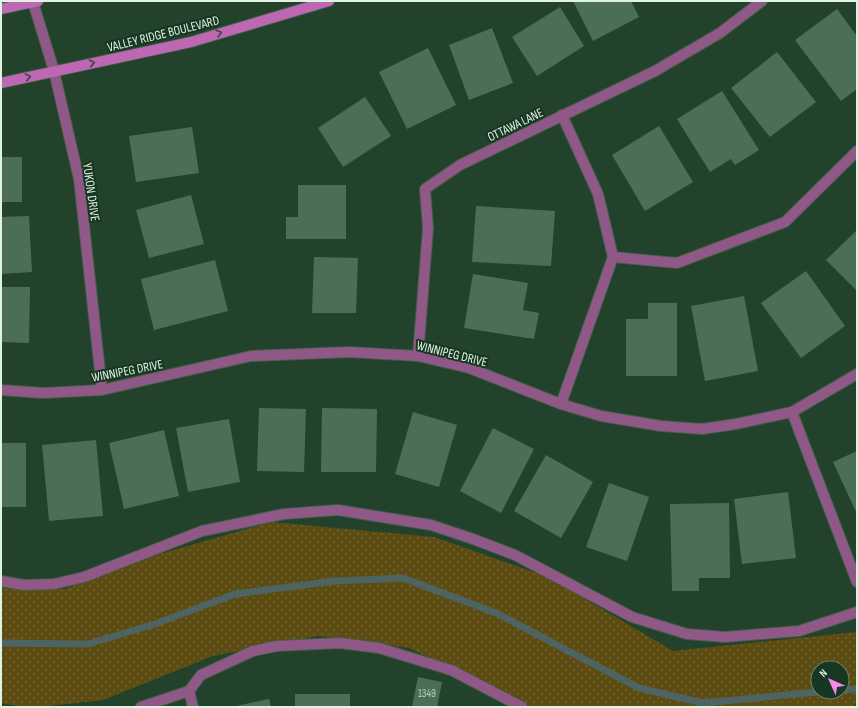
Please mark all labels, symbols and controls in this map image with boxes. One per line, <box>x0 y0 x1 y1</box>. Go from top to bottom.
street label: VALLEY RIDGE BOULEVARD <box>106 12 221 56</box>
one-way arrow <box>215 29 222 38</box>
one-way arrow <box>89 60 96 68</box>
one-way arrow <box>24 74 31 82</box>
street label: OTTAWA LANE <box>485 105 546 145</box>
street label: YUKON DRIVE <box>79 162 103 222</box>
street label: WINNIPEG DRIVE <box>415 337 489 370</box>
street label: WINNIPEG DRIVE <box>90 356 164 386</box>
north arrow <box>810 660 850 700</box>
text: N <box>817 667 830 680</box>
house number: 1349 <box>418 687 436 700</box>

